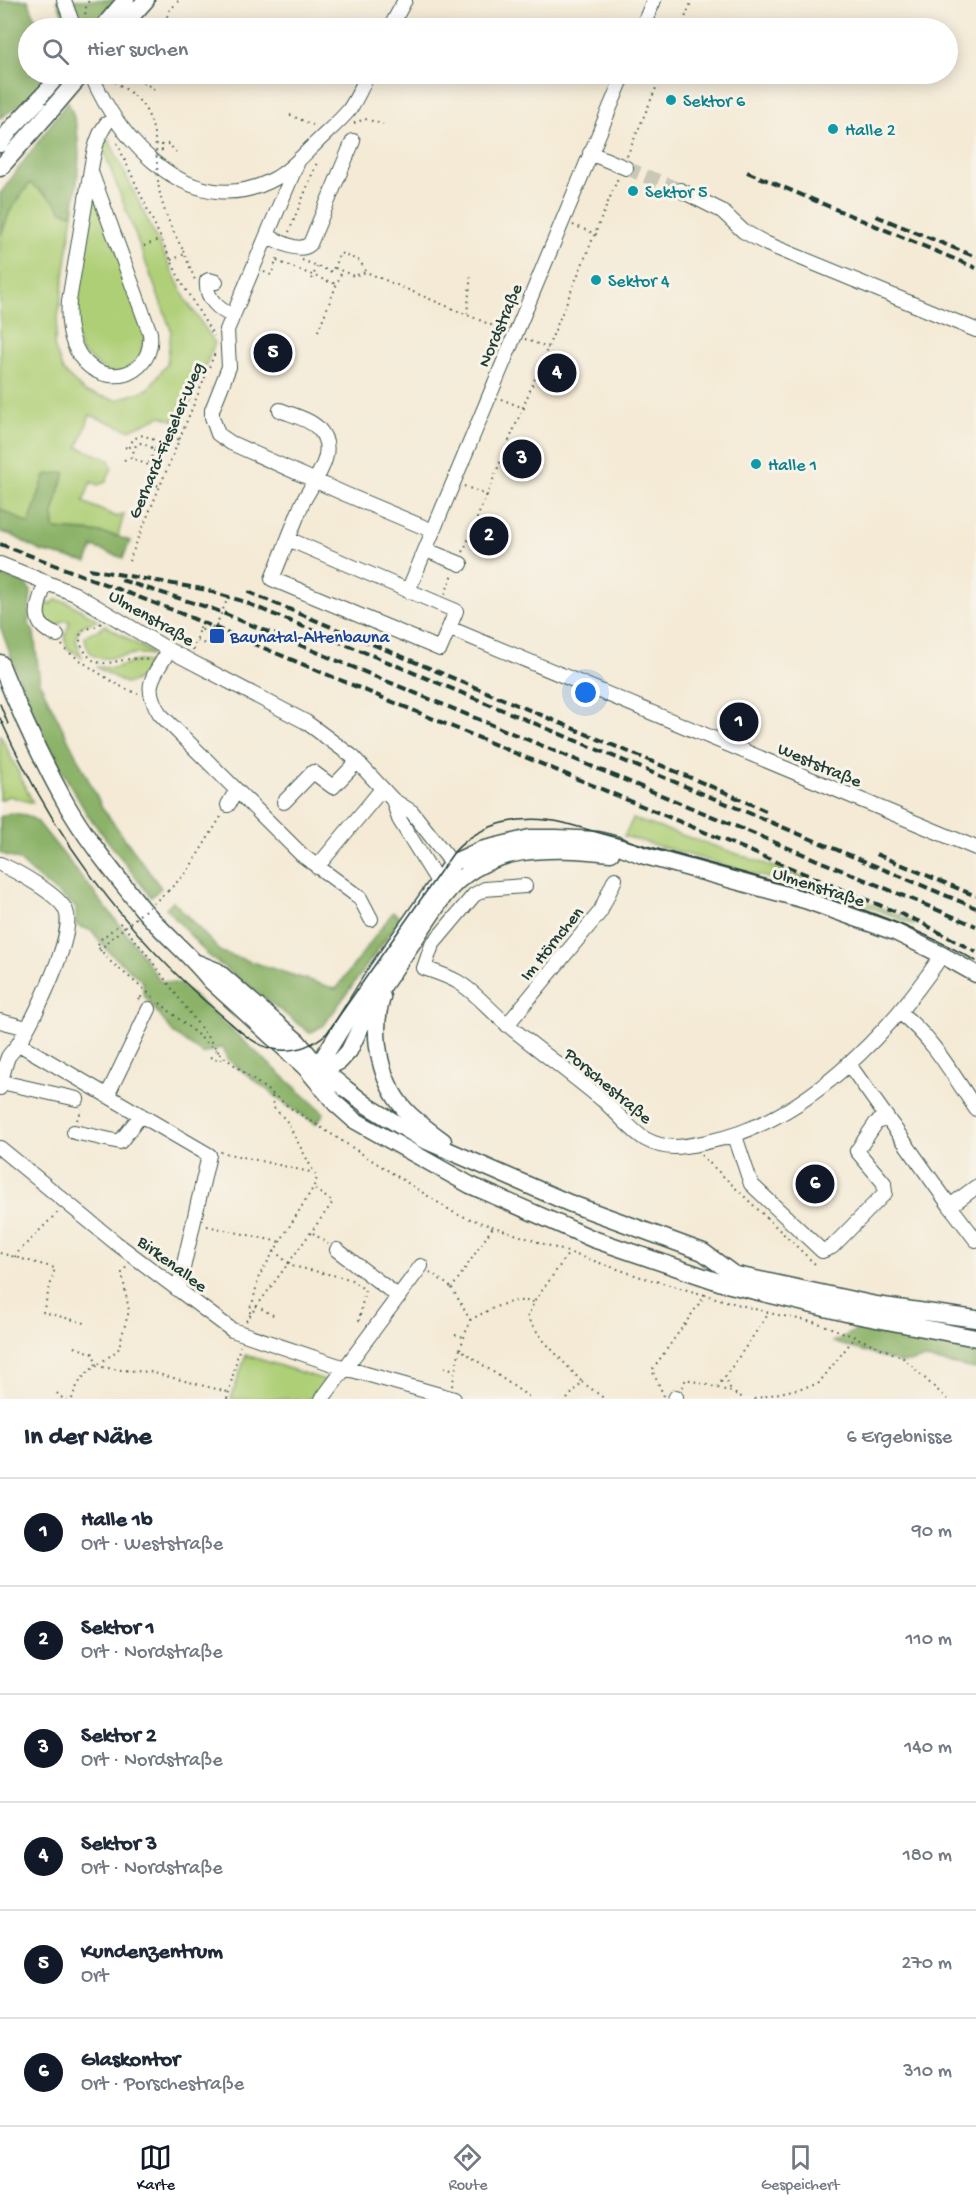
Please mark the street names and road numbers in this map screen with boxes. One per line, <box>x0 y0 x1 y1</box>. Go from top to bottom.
street label: Nordstraße <box>474 280 529 371</box>
street label: Gerhard-Fieseler-Weg <box>125 360 210 522</box>
street label: Ulmenstraße <box>104 586 198 652</box>
street label: Weststraße <box>774 739 865 794</box>
street label: Ulmenstraße <box>770 864 868 913</box>
street label: Im Hörnchen <box>517 903 590 986</box>
street label: Porschestraße <box>559 1044 656 1130</box>
street label: Birkenallee <box>132 1231 211 1298</box>

